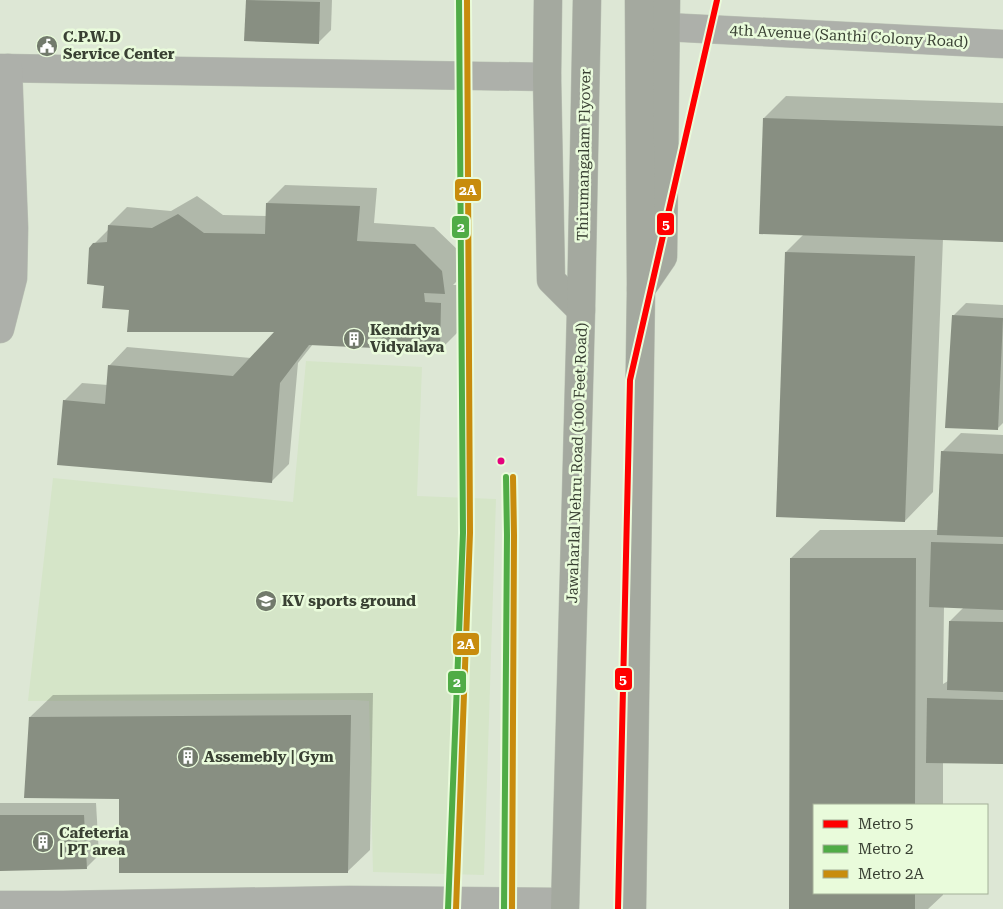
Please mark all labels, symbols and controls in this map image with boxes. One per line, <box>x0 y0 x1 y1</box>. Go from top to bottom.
street label: 4th Avenue (Santhi Colony Road) <box>729 21 969 51</box>
place label: C.P.W.D Service Center <box>63 28 175 63</box>
public building icon: C.P.W.D Service Center <box>35 34 59 58</box>
street label: Thirumangalam Flyover <box>573 69 595 241</box>
line badge: 2A <box>454 178 482 202</box>
text: 2A <box>459 182 477 198</box>
line badge: 5 <box>656 212 675 236</box>
line badge: 2 <box>451 215 470 239</box>
text: 5 <box>662 216 670 232</box>
text: 2 <box>457 219 465 235</box>
place label: Kendriya Vidyalaya <box>370 321 445 356</box>
street label: Jawaharlal Nehru Road (100 Feet Road) <box>563 322 591 604</box>
building icon: Kendriya Vidyalaya <box>342 327 366 351</box>
unlabelled marker <box>496 456 506 466</box>
school or university icon: KV sports ground <box>254 589 278 613</box>
place label: KV sports ground <box>282 592 416 610</box>
line badge: 2A <box>452 632 480 656</box>
text: 2A <box>457 636 475 652</box>
line badge: 5 <box>614 667 633 691</box>
line badge: 2 <box>447 670 467 694</box>
text: 5 <box>619 671 627 687</box>
text: 2 <box>453 674 461 690</box>
building icon: Assemebly | Gym <box>176 745 200 769</box>
place label: Assemebly | Gym <box>204 748 334 766</box>
legend <box>813 804 988 894</box>
text: Metro 5 <box>858 815 913 833</box>
place label: Cafeteria | PT area <box>59 824 129 859</box>
building icon: Cafeteria | PT area <box>31 830 55 854</box>
text: Metro 2 <box>858 840 913 858</box>
text: Metro 2A <box>858 865 924 883</box>

